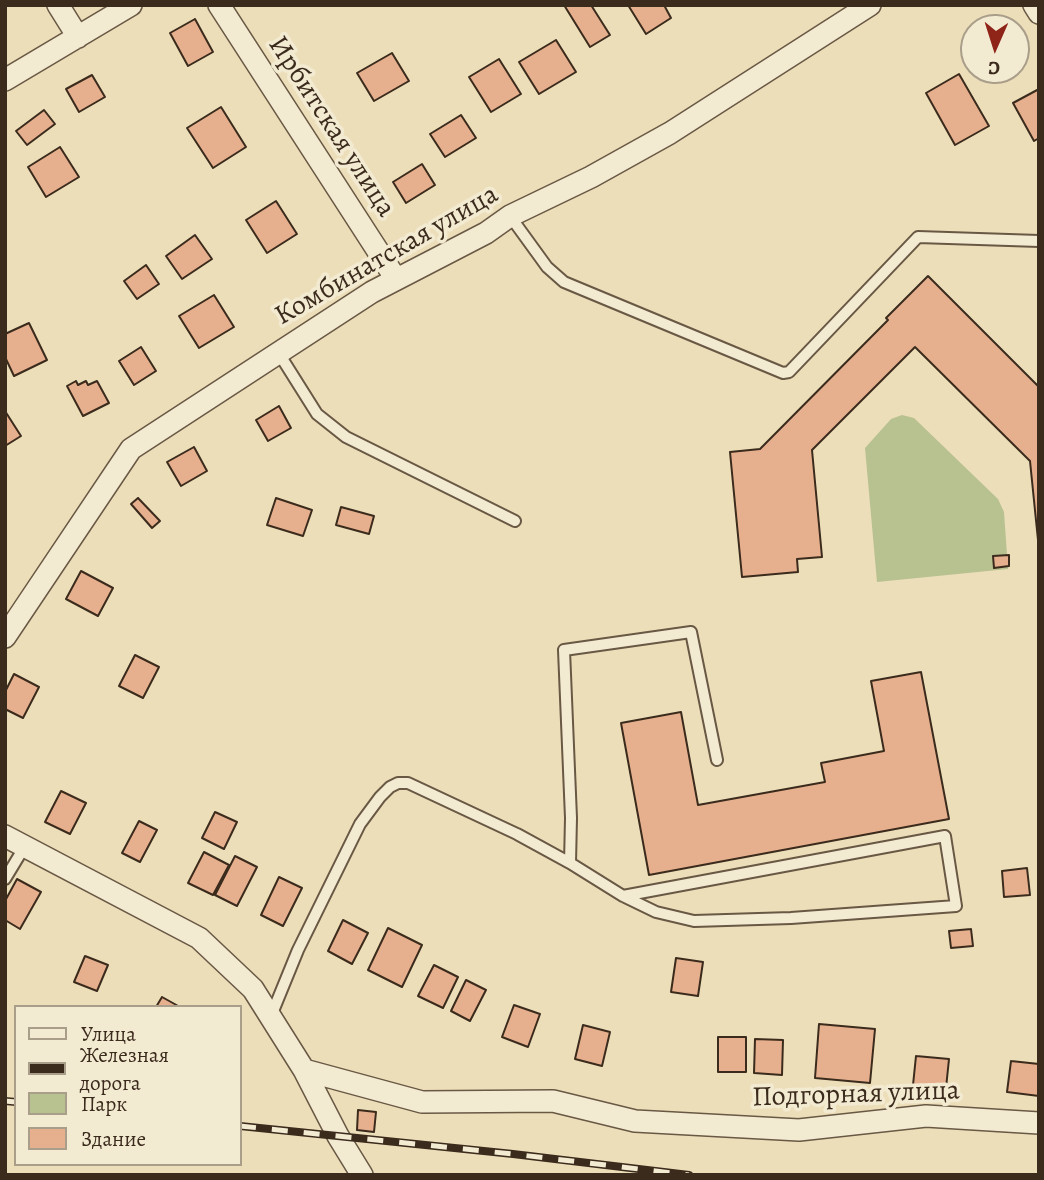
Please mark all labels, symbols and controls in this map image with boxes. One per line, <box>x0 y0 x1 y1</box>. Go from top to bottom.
north arrow <box>960 14 1030 84</box>
street label: Ирбитская улица <box>260 30 402 224</box>
text: С <box>987 55 1001 81</box>
street label: Комбинатская улица <box>269 178 505 334</box>
legend <box>14 1005 242 1166</box>
text: Улица <box>81 1020 136 1048</box>
text: Железная дорога <box>80 1041 169 1097</box>
street label: Подгорная улица <box>752 1075 960 1115</box>
text: Парк <box>81 1090 127 1118</box>
text: Здание <box>81 1125 146 1153</box>

